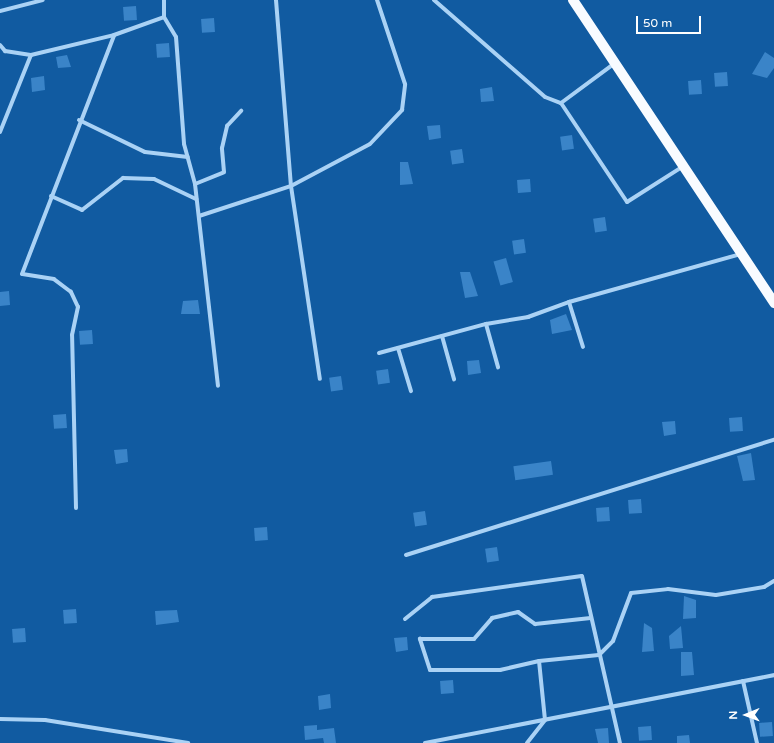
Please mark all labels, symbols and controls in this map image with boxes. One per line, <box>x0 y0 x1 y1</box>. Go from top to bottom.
scale bar <box>638 8 703 34</box>
text: 50 m <box>643 16 672 30</box>
north arrow <box>726 695 766 735</box>
text: N <box>727 711 740 720</box>

